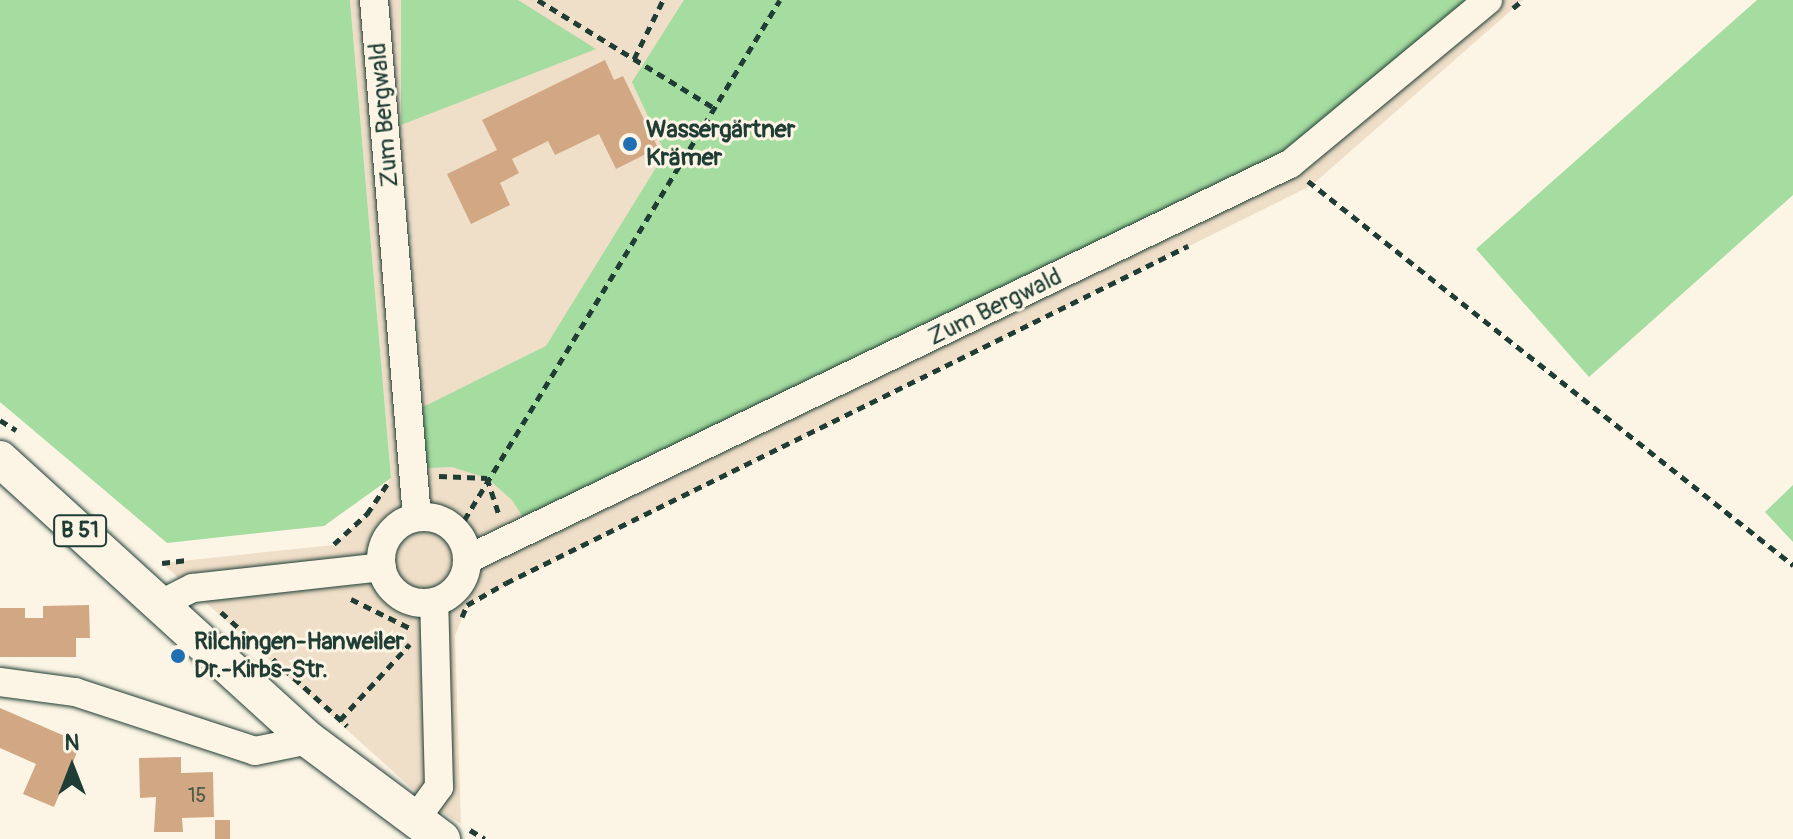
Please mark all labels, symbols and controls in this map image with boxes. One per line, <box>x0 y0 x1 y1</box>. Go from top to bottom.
street label: Zum Bergwald <box>363 41 405 189</box>
place label: Wassergärtner Krämer <box>646 116 795 172</box>
marker: Wassergärtner Krämer <box>621 135 639 153</box>
street label: Zum Bergwald <box>923 262 1067 352</box>
road number: B 51 <box>52 513 108 549</box>
place label: Rilchingen-Hanweiler Dr.-Kirbs-Str. <box>194 628 404 684</box>
marker: Rilchingen-Hanweiler Dr.-Kirbs-Str. <box>169 647 187 665</box>
north arrow <box>32 727 112 807</box>
text: N <box>65 729 79 757</box>
house number: 15 <box>188 783 206 807</box>

